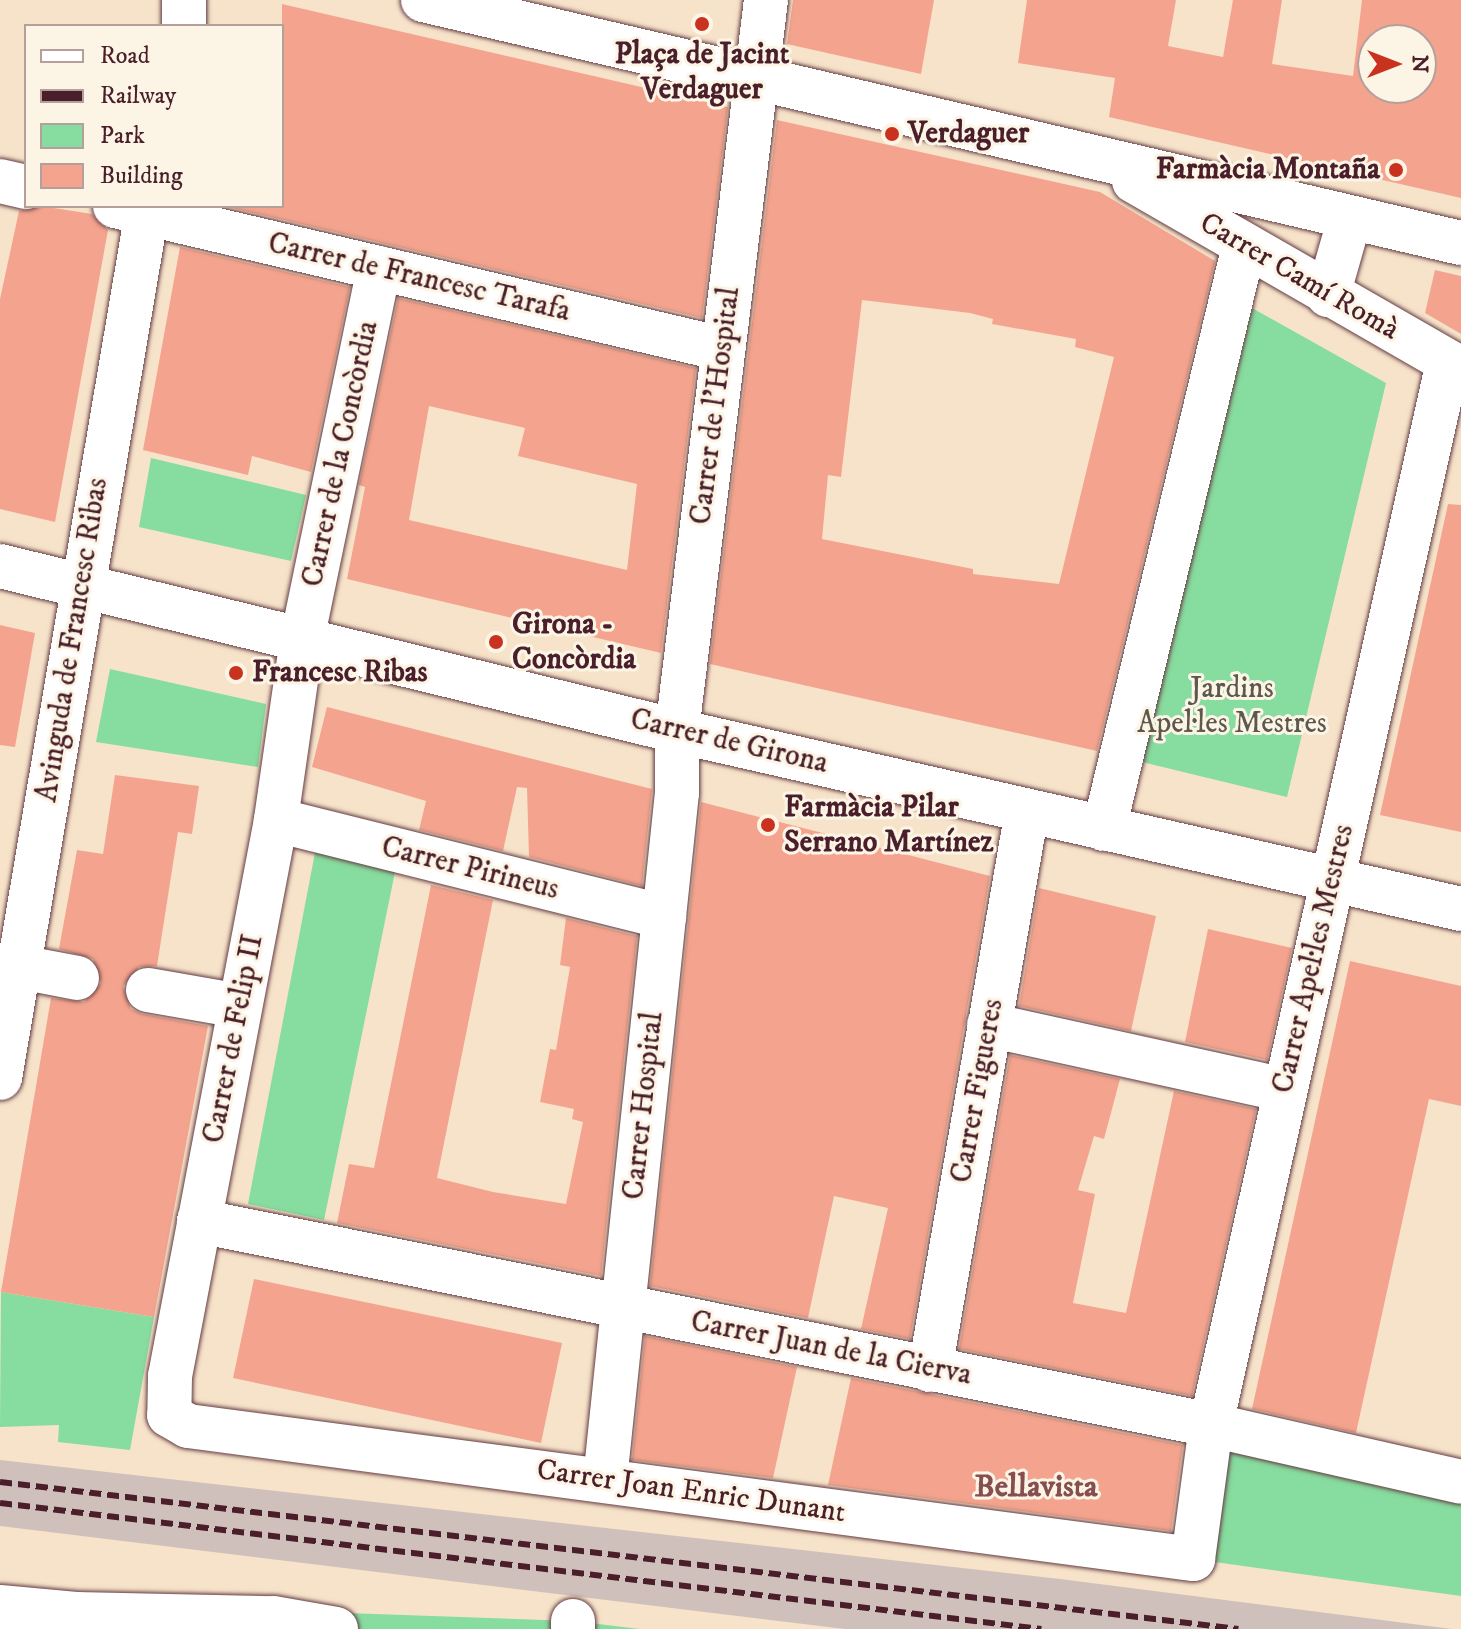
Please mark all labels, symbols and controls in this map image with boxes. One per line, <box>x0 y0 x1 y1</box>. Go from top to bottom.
marker: Plaça de Jacint Verdaguer <box>693 15 711 33</box>
legend <box>24 24 284 208</box>
north arrow <box>1357 24 1437 104</box>
place label: Plaça de Jacint Verdaguer <box>615 37 789 108</box>
text: Road <box>100 41 150 71</box>
text: N <box>1406 55 1433 73</box>
text: Railway <box>100 81 176 111</box>
place label: Verdaguer <box>908 116 1029 152</box>
text: Park <box>100 121 145 151</box>
marker: Verdaguer <box>883 125 901 143</box>
place label: Farmàcia Montaña <box>1156 152 1380 188</box>
text: Building <box>100 161 183 191</box>
marker: Farmàcia Montaña <box>1387 161 1405 179</box>
street label: Carrer Camí Romà <box>1193 205 1405 349</box>
street label: Carrer de Francesc Tarafa <box>264 226 574 330</box>
street label: Carrer de l'Hospital <box>684 285 748 527</box>
street label: Carrer de la Concòrdia <box>295 318 387 590</box>
street label: Avinguda de Francesc Ribas <box>30 475 116 805</box>
place label: Girona - Concòrdia <box>512 607 636 678</box>
marker: Girona - Concòrdia <box>487 633 505 651</box>
place label: Francesc Ribas <box>252 655 428 691</box>
marker: Francesc Ribas <box>227 664 245 682</box>
park label: Jardins Apel·les Mestres <box>1137 671 1327 742</box>
street label: Carrer de Girona <box>627 702 831 782</box>
place label: Farmàcia Pilar Serrano Martínez <box>784 790 993 860</box>
marker: Farmàcia Pilar Serrano Martínez <box>759 816 777 834</box>
street label: Carrer Apel·les Mestres <box>1266 821 1362 1097</box>
street label: Carrer Pirineus <box>378 830 562 908</box>
street label: Carrer de Felip II <box>196 932 272 1146</box>
street label: Carrer Figueres <box>944 996 1012 1186</box>
street label: Carrer Hospital <box>616 1010 672 1202</box>
street label: Carrer Juan de la Cierva <box>688 1304 974 1394</box>
street label: Carrer Joan Enric Dunant <box>534 1453 848 1531</box>
district label: Bellavista <box>974 1468 1098 1506</box>

